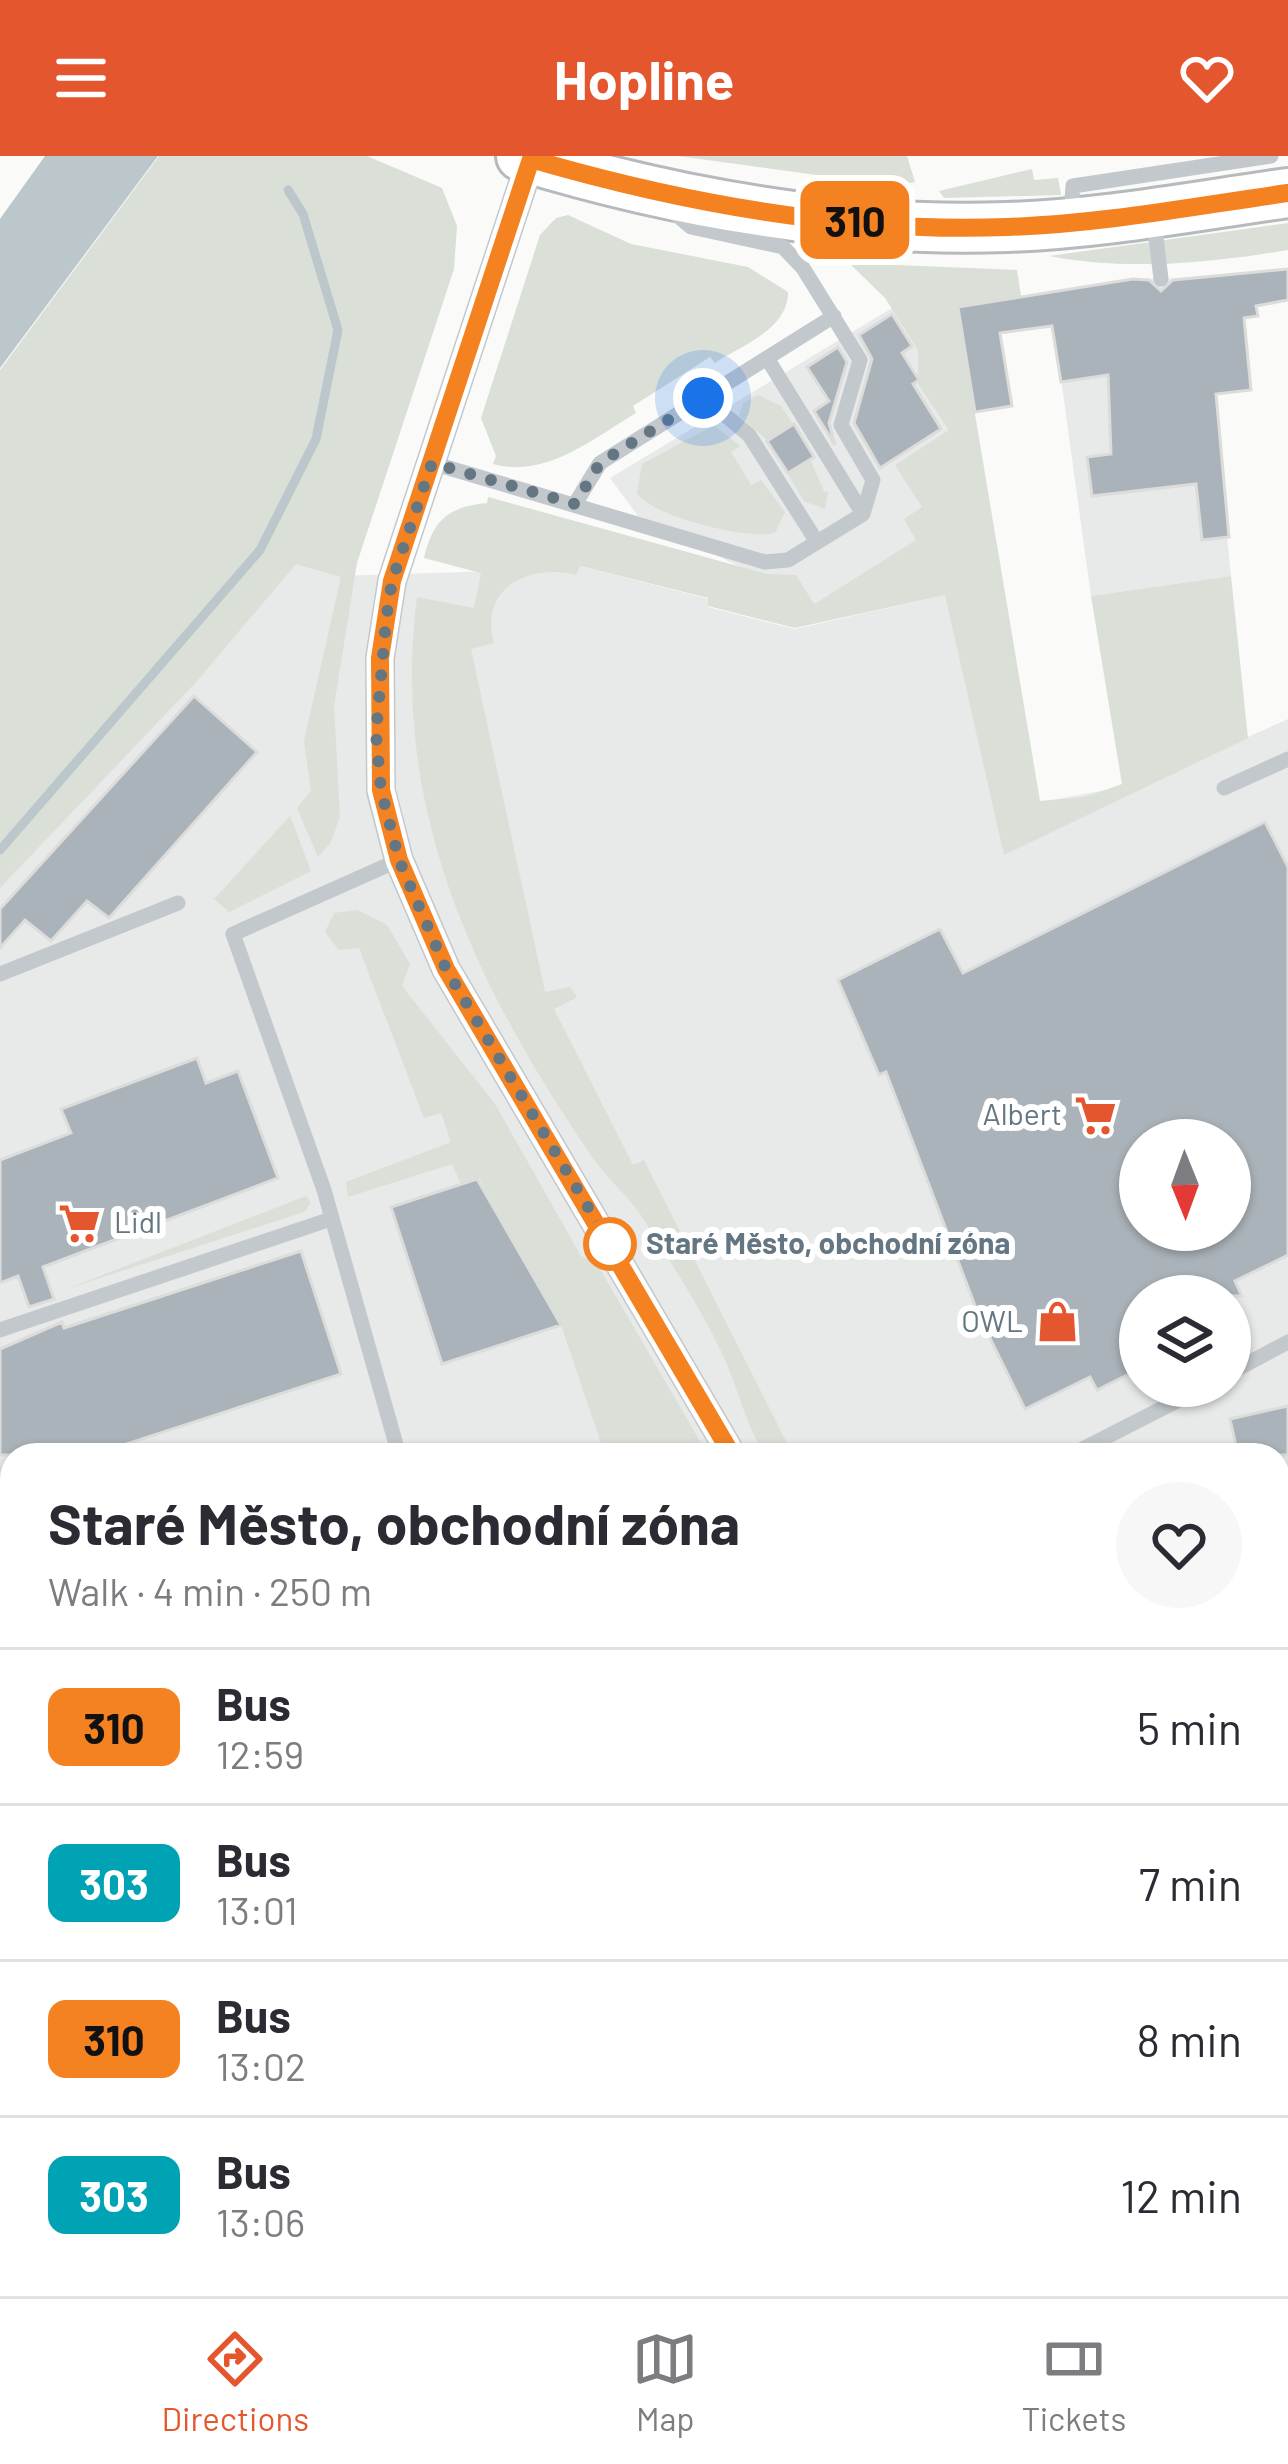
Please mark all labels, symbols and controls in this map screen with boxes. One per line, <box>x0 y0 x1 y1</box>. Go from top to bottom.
icon: menu <box>48 45 114 111</box>
icon: heart <box>1174 45 1240 111</box>
text: Hopline <box>554 46 734 111</box>
line badge: 310 <box>786 181 924 259</box>
text: 310 <box>824 195 886 245</box>
your location <box>673 368 733 428</box>
supermarket icon: Albert <box>1073 1092 1119 1138</box>
place label: Albert <box>982 1095 1062 1131</box>
north arrow <box>1119 1119 1251 1251</box>
map controls <box>1119 1119 1251 1407</box>
supermarket icon: Lidl <box>57 1200 103 1246</box>
place label: Lidl <box>114 1203 162 1239</box>
marker: Staré Město, obchodní zóna <box>585 1219 635 1269</box>
place label: Staré Město, obchodní zóna <box>646 1224 1010 1260</box>
button: layers <box>1119 1275 1251 1407</box>
shop icon: OWL <box>1034 1299 1080 1345</box>
place label: OWL <box>961 1302 1023 1338</box>
button: heart <box>1116 1482 1242 1608</box>
text: Staré Město, obchodní zóna <box>48 1488 740 1556</box>
text: Walk · 4 min · 250 m <box>48 1567 372 1614</box>
text: Bus <box>216 1676 291 1730</box>
text: 5 min <box>1137 1700 1242 1754</box>
text: 310 <box>83 1702 145 1752</box>
text: 12:59 <box>216 1730 304 1777</box>
text: Bus <box>216 1832 291 1886</box>
text: 7 min <box>1139 1856 1242 1910</box>
text: 303 <box>79 1858 149 1908</box>
text: 13:01 <box>216 1886 298 1933</box>
text: Bus <box>216 1988 291 2042</box>
text: 8 min <box>1137 2012 1242 2066</box>
text: 310 <box>83 2014 145 2064</box>
text: 13:02 <box>216 2042 306 2089</box>
text: Bus <box>216 2144 291 2198</box>
text: 12 min <box>1120 2168 1242 2222</box>
text: 303 <box>79 2170 149 2220</box>
text: 13:06 <box>216 2198 305 2245</box>
tab: Directions <box>162 2326 309 2438</box>
tab: Map <box>632 2326 698 2438</box>
tab: Tickets <box>1021 2326 1126 2438</box>

